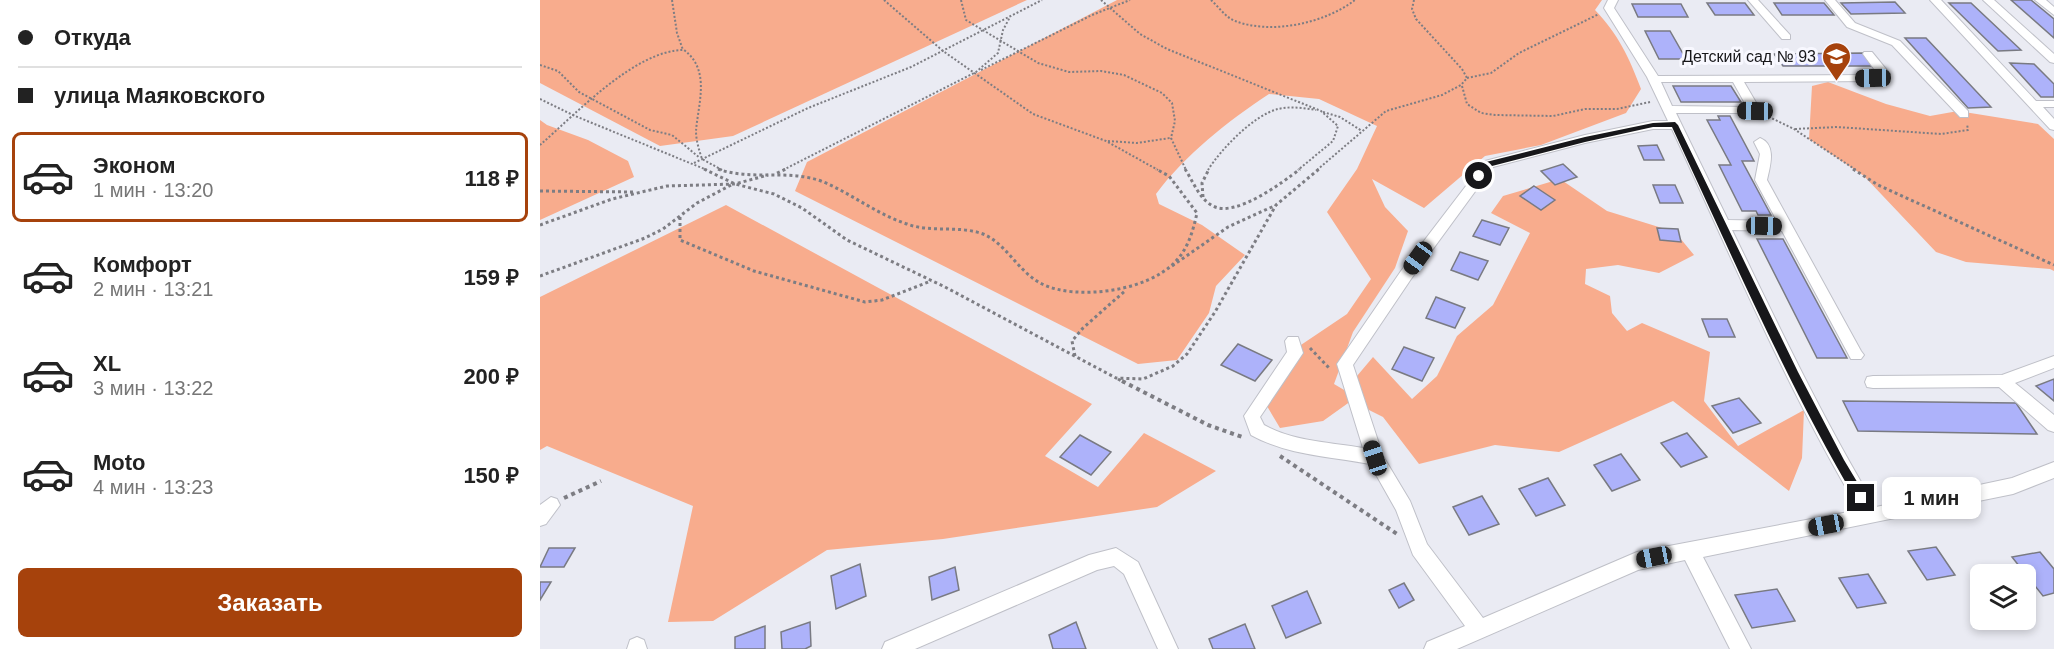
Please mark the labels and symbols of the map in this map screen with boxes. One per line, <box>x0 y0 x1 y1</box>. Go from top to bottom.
school or university icon: Детский сад № 93 <box>1821 40 1853 82</box>
place label: Детский сад № 93 <box>1682 48 1816 65</box>
car <box>1855 69 1891 87</box>
car <box>1737 102 1773 120</box>
route start <box>1465 162 1492 189</box>
car <box>1746 217 1782 235</box>
car <box>1400 238 1436 278</box>
car <box>1361 438 1389 478</box>
callout: 1 мин <box>1882 477 1981 519</box>
route end <box>1847 484 1874 511</box>
car <box>1807 513 1845 537</box>
car <box>1635 545 1673 569</box>

